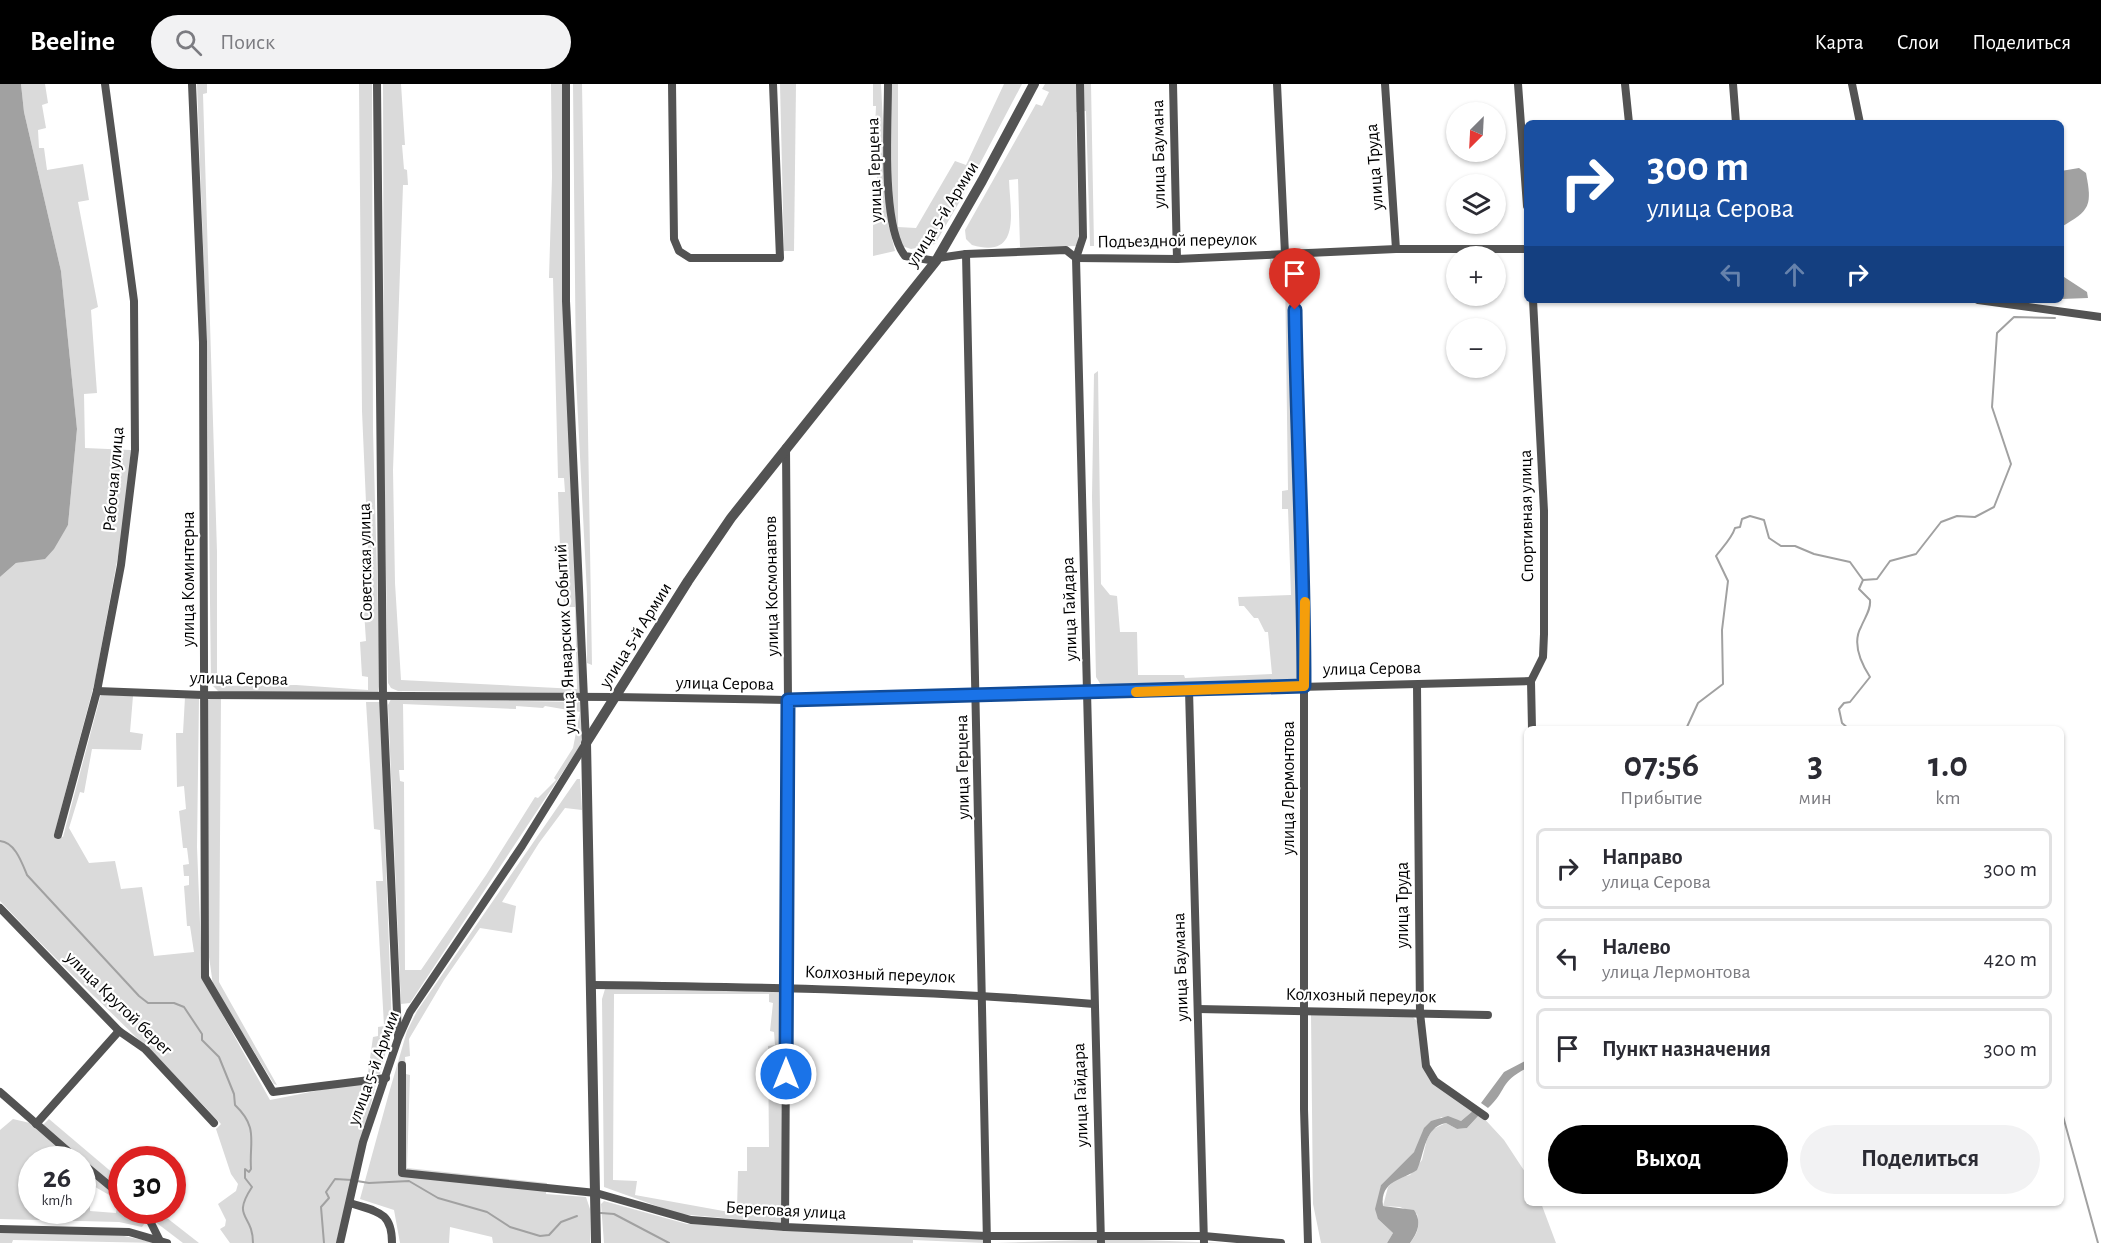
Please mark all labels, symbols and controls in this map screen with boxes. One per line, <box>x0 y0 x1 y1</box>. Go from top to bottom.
search box <box>151 15 571 69</box>
icon: search <box>172 26 205 59</box>
text: Beeline <box>30 28 115 56</box>
text: Поиск <box>220 31 275 53</box>
text: Карта <box>1814 32 1864 53</box>
text: Слои <box>1897 32 1939 53</box>
text: Поделиться <box>1972 32 2071 53</box>
street label: улица Баумана <box>1149 99 1169 210</box>
north arrow <box>1446 102 1506 162</box>
map controls <box>1446 102 1506 378</box>
street label: улица Герцена <box>864 117 886 224</box>
street label: улица Труда <box>1363 123 1387 212</box>
icon: right <box>1548 144 1626 222</box>
text: 300 m <box>1647 146 1749 188</box>
street label: улица 5-й Армии <box>903 159 982 271</box>
button: layers <box>1446 174 1506 234</box>
text: улица Серова <box>1647 195 1794 222</box>
street label: Подъездной переулок <box>1097 231 1258 251</box>
button: + <box>1446 246 1506 306</box>
pin <box>1269 248 1320 310</box>
icon: arrive <box>1278 257 1311 290</box>
icon: left <box>1715 258 1748 291</box>
icon: ahead <box>1778 258 1811 291</box>
icon: right <box>1841 258 1874 291</box>
button: − <box>1446 318 1506 378</box>
street label: Рабочая улица <box>99 426 128 532</box>
street label: Спортивная улица <box>1517 449 1537 582</box>
street label: Советская улица <box>356 503 376 621</box>
street label: улица Коминтерна <box>180 511 198 648</box>
street label: улица Космонавтов <box>762 516 782 657</box>
street label: улица Январских Событий <box>551 543 580 736</box>
street label: улица Гайдара <box>1059 557 1081 662</box>
street label: улица 5-й Армии <box>596 580 675 692</box>
street label: улица Серова <box>1322 659 1421 679</box>
street label: улица Серова <box>189 669 288 689</box>
street label: улица Серова <box>675 674 774 694</box>
street label: улица Герцена <box>953 714 973 821</box>
street label: улица Лермонтова <box>1280 721 1298 856</box>
text: 07:56 <box>1624 747 1699 783</box>
text: 3 <box>1807 747 1823 783</box>
text: 1.0 <box>1928 747 1968 783</box>
text: Прибытие <box>1620 788 1703 808</box>
text: мин <box>1799 788 1832 808</box>
text: km <box>1935 788 1960 808</box>
text: Направо <box>1602 846 1683 868</box>
icon: right <box>1551 852 1584 885</box>
text: 300 m <box>1983 858 2037 880</box>
street label: улица Труда <box>1394 862 1412 949</box>
text: улица Серова <box>1602 872 1711 892</box>
street label: улица Баумана <box>1170 912 1192 1023</box>
text: Налево <box>1602 936 1671 958</box>
icon: left <box>1551 942 1584 975</box>
street label: улица Крутой берег <box>61 947 176 1060</box>
text: 420 m <box>1984 948 2037 970</box>
text: улица Лермонтова <box>1602 962 1751 982</box>
street label: Колхозный переулок <box>804 963 956 987</box>
street label: Колхозный переулок <box>1285 986 1437 1006</box>
street label: улица 5-й Армии <box>345 1009 403 1129</box>
icon: arrive <box>1551 1032 1584 1065</box>
text: Пункт назначения <box>1602 1038 1771 1060</box>
text: 300 m <box>1983 1038 2037 1060</box>
position arrow <box>754 1042 818 1106</box>
street label: улица Гайдара <box>1070 1043 1092 1148</box>
button: Выход <box>1548 1125 1788 1194</box>
button: Поделиться <box>1800 1125 2040 1194</box>
speed limit sign: 30 <box>108 1146 186 1224</box>
text: 26 <box>43 1163 71 1193</box>
text: km/h <box>42 1193 72 1208</box>
street label: Береговая улица <box>725 1199 847 1223</box>

